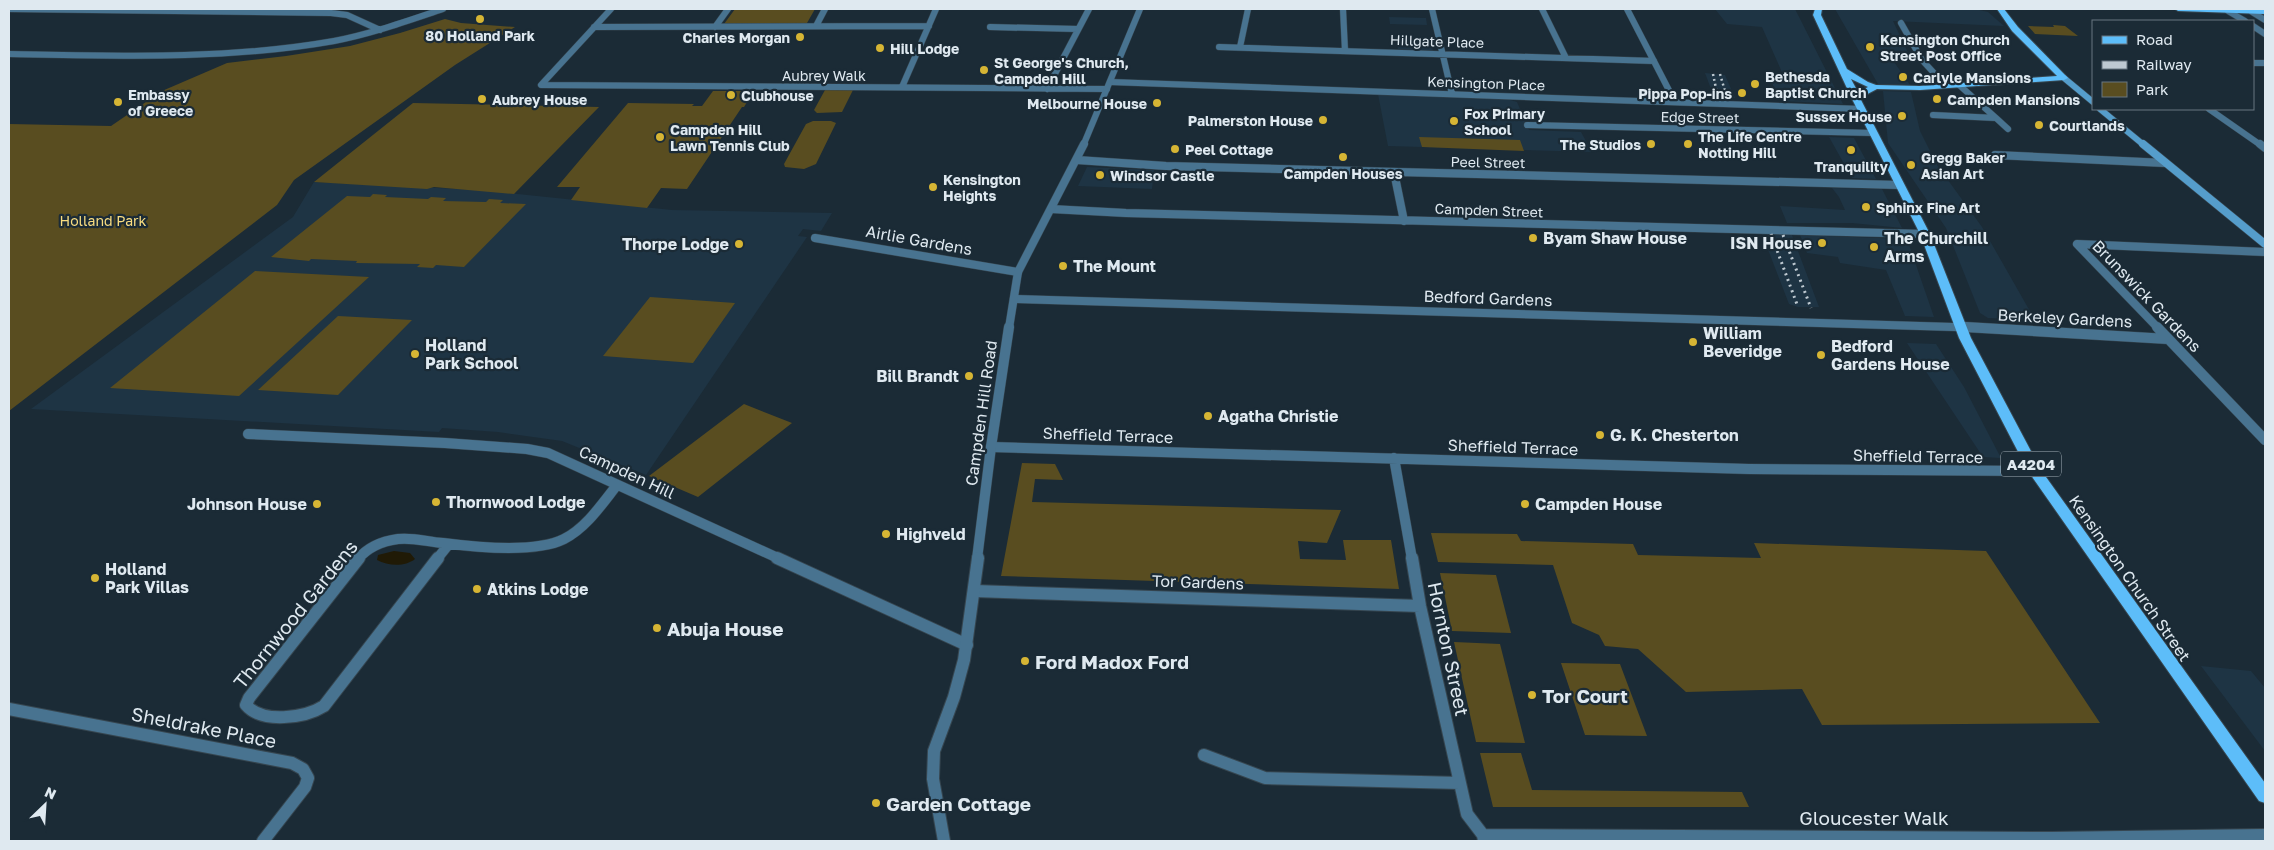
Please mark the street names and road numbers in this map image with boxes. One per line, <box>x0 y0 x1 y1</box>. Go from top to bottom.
street label: Hillgate Place <box>1390 31 1484 51</box>
street label: Aubrey Walk <box>782 67 866 84</box>
street label: Kensington Place <box>1427 72 1545 94</box>
street label: Edge Street <box>1661 108 1739 126</box>
street label: Peel Street <box>1451 153 1525 171</box>
street label: Campden Street <box>1434 200 1544 220</box>
street label: Airlie Gardens <box>864 221 974 259</box>
street label: Brunswick Gardens <box>2088 236 2206 356</box>
street label: Bedford Gardens <box>1423 286 1553 310</box>
street label: Berkeley Gardens <box>1997 304 2133 332</box>
street label: Campden Hill Road <box>961 339 1001 487</box>
street label: Sheffield Terrace <box>1042 423 1174 447</box>
street label: Sheffield Terrace <box>1447 435 1579 459</box>
street label: Campden Hill <box>576 441 678 503</box>
street label: Sheffield Terrace <box>1853 445 1983 467</box>
road number: A4204 <box>2001 452 2061 476</box>
street label: Kensington Church Street <box>2065 491 2195 665</box>
street label: Thornwood Gardens <box>228 535 362 693</box>
street label: Tor Gardens <box>1152 570 1244 594</box>
street label: Hornton Street <box>1424 580 1474 718</box>
street label: Sheldrake Place <box>130 702 278 752</box>
street label: Gloucester Walk <box>1799 806 1949 829</box>

